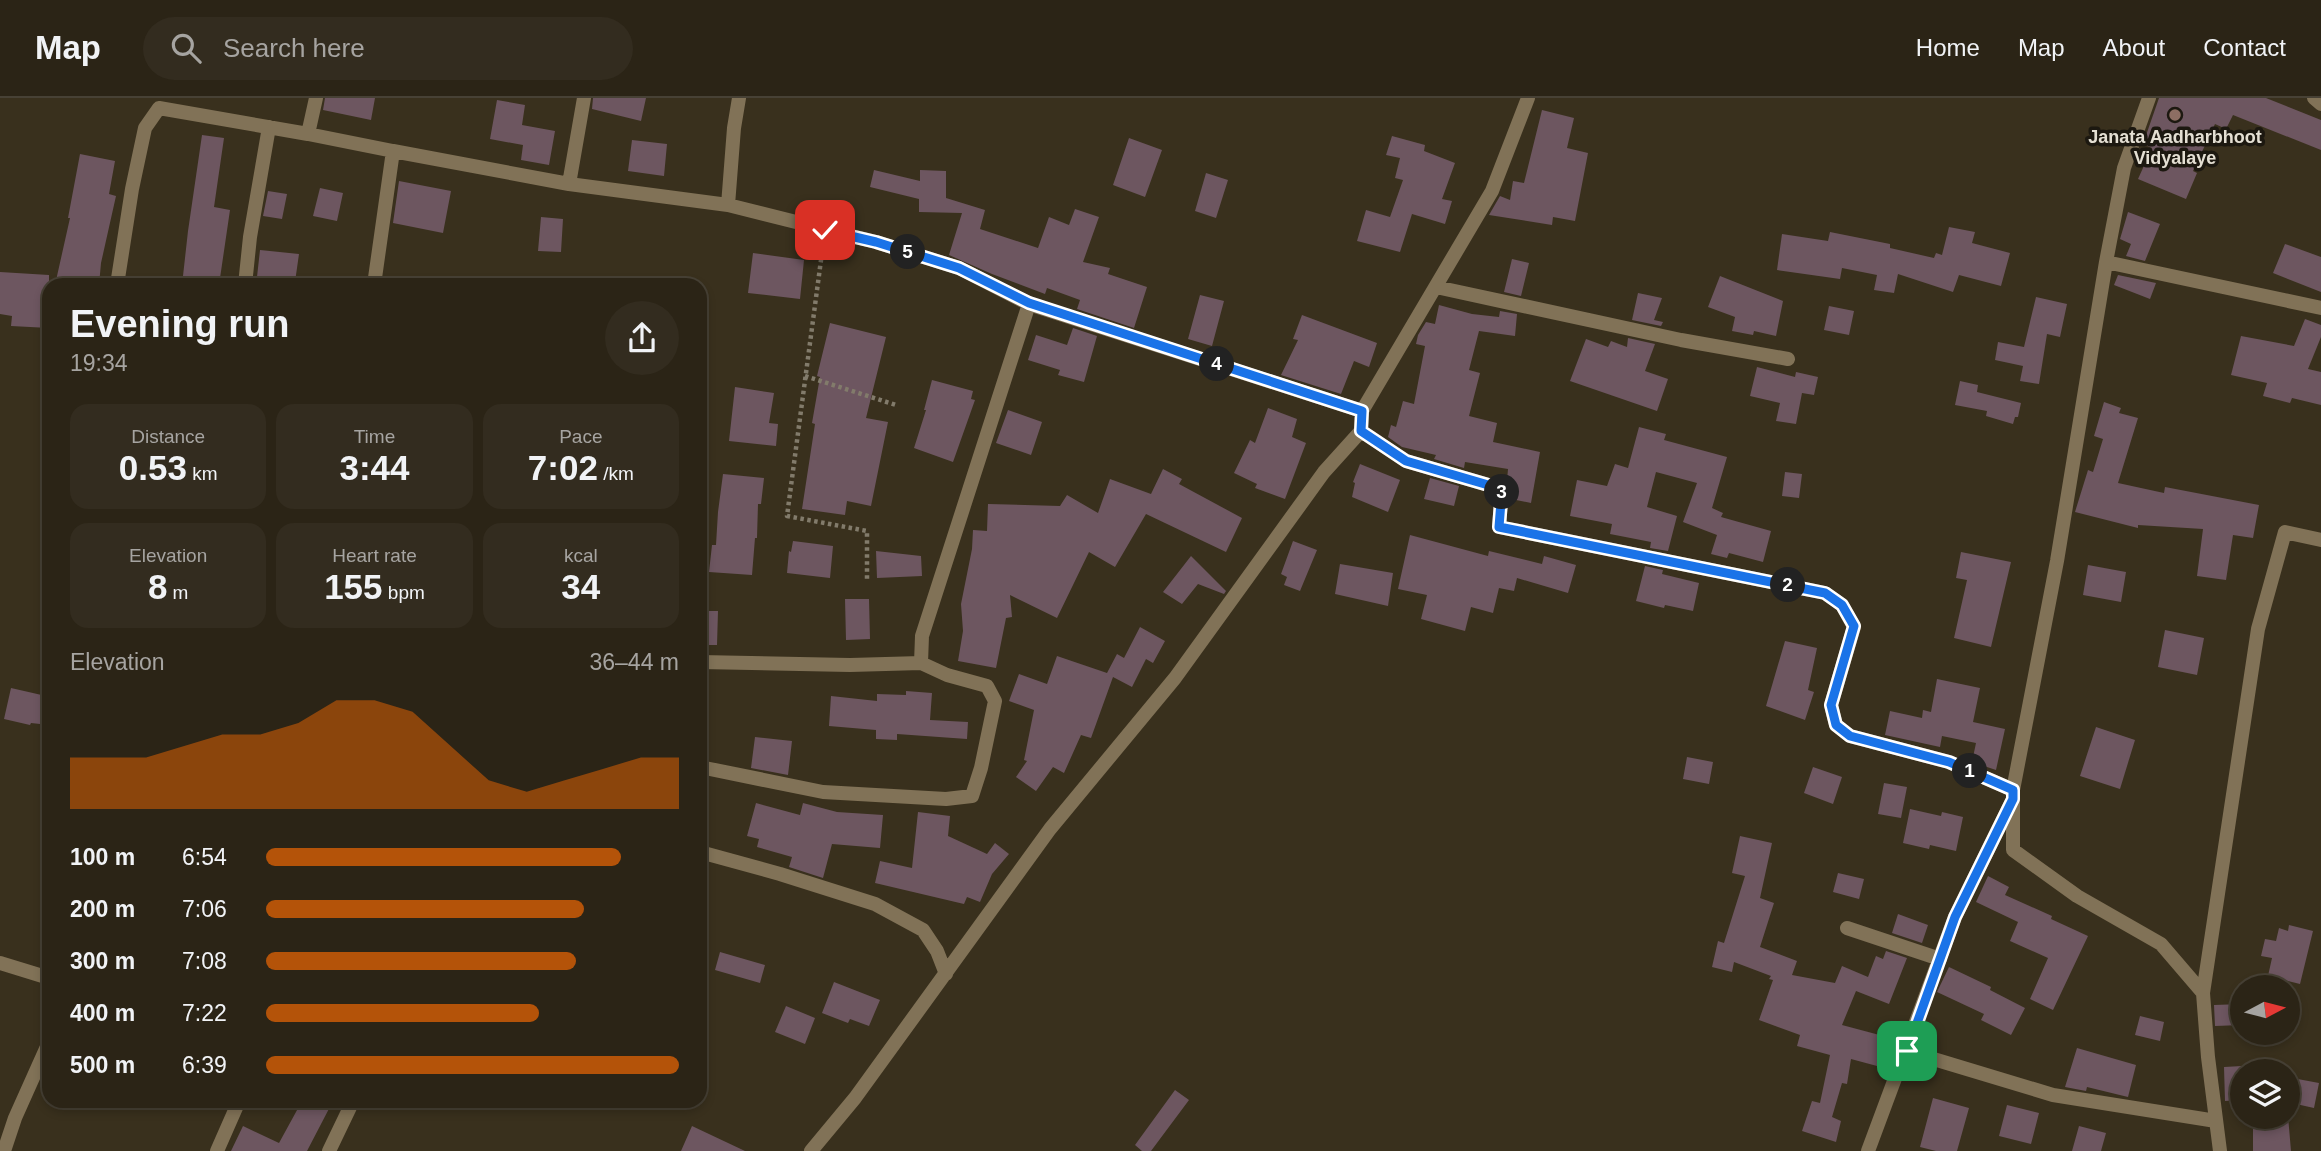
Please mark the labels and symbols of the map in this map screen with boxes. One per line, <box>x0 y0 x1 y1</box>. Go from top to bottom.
marker: Janata Aadharbhoot Vidyalaye <box>2167 107 2183 123</box>
place label: Janata Aadharbhoot Vidyalaye <box>2088 127 2262 168</box>
pin <box>795 200 855 260</box>
pin: 5 <box>890 234 926 270</box>
pin: 4 <box>1200 346 1234 382</box>
pin: 3 <box>1484 474 1520 510</box>
pin: 2 <box>1770 568 1806 602</box>
pin: 1 <box>1952 754 1988 788</box>
north arrow <box>2230 975 2300 1045</box>
pin <box>1877 1021 1937 1081</box>

